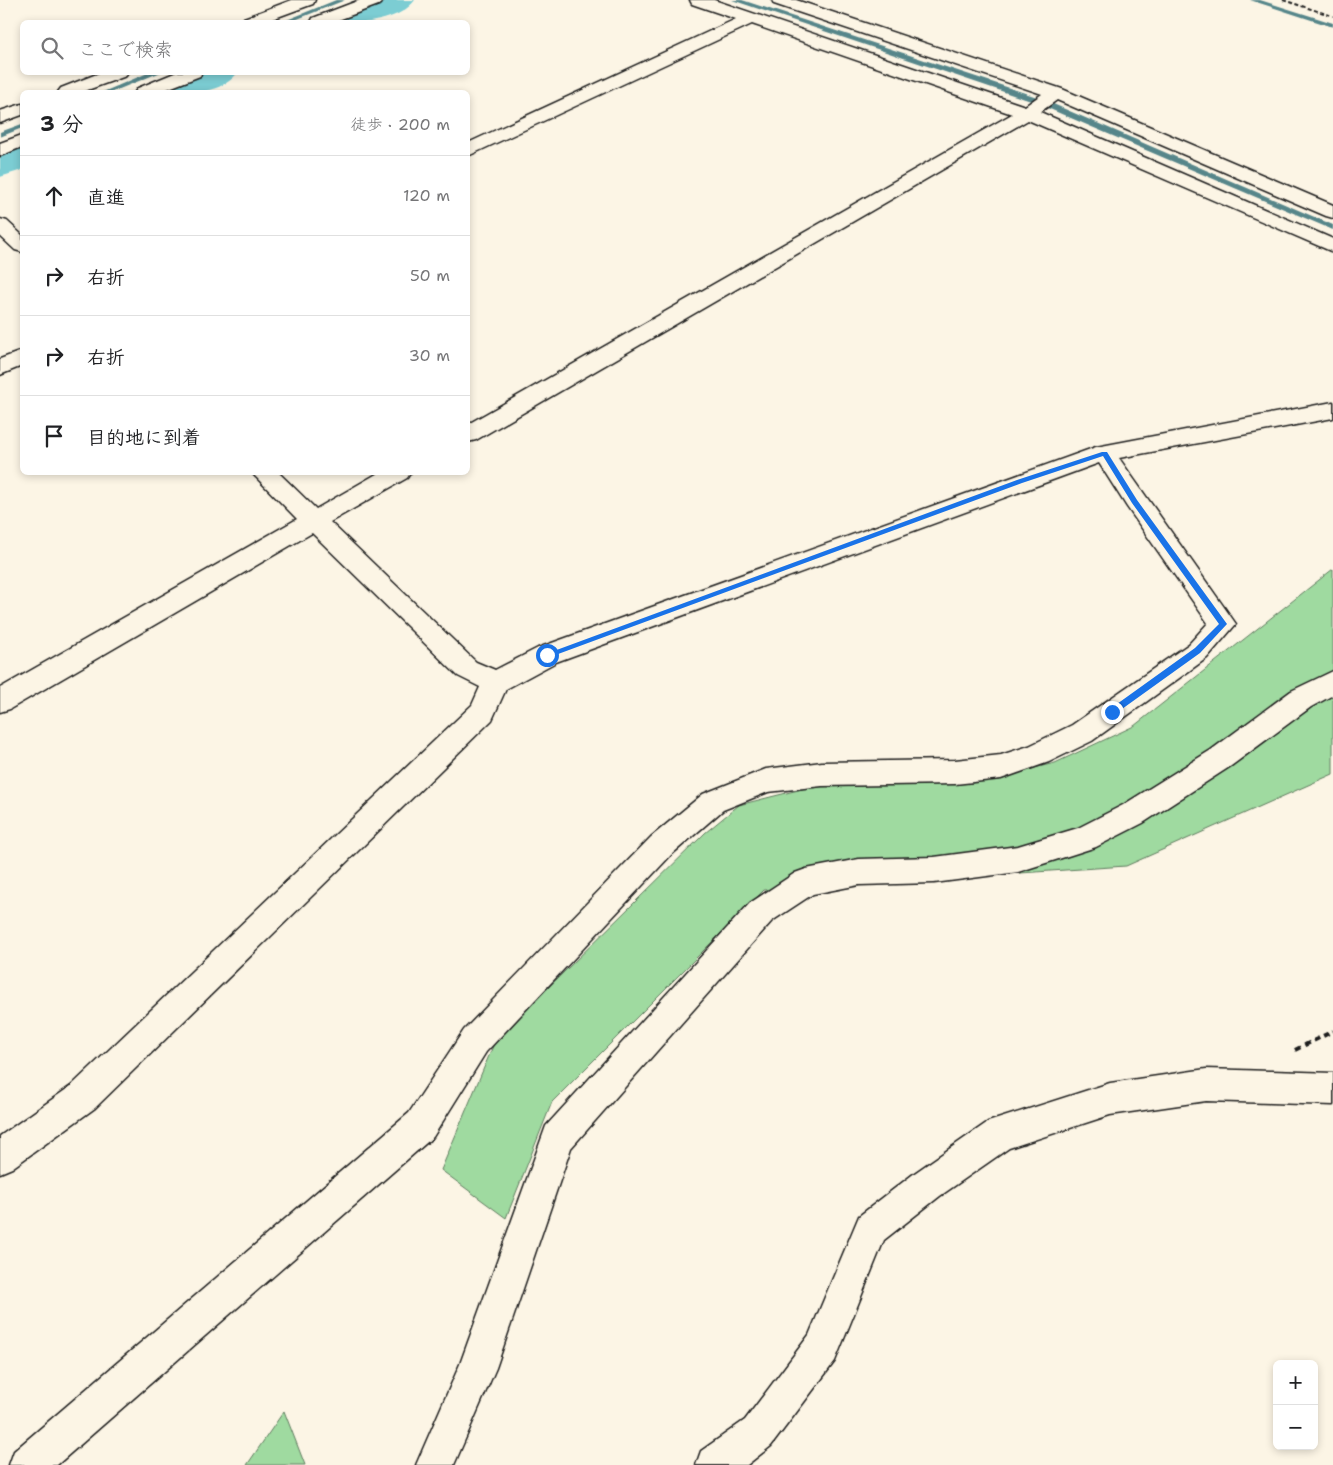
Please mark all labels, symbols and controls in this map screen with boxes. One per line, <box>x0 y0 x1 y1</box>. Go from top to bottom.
search box <box>20 20 470 75</box>
icon: search <box>38 34 66 62</box>
text: ここで検索 <box>78 37 173 62</box>
text: 3 分 <box>40 110 83 138</box>
text: 徒歩 · 200 m <box>350 114 450 135</box>
icon: ahead <box>40 182 68 210</box>
text: 直進 <box>87 185 125 210</box>
text: 120 m <box>403 185 450 206</box>
icon: right <box>40 262 68 290</box>
text: 右折 <box>87 265 125 290</box>
text: 50 m <box>410 265 450 286</box>
icon: right <box>40 342 68 370</box>
text: 右折 <box>87 345 125 370</box>
text: 30 m <box>409 345 450 366</box>
icon: arrive <box>40 422 68 450</box>
text: 目的地に到着 <box>87 425 201 450</box>
route start <box>536 644 559 667</box>
route end <box>1101 701 1124 724</box>
map controls <box>1273 1360 1318 1450</box>
button: + <box>1273 1360 1318 1405</box>
button: − <box>1273 1405 1318 1450</box>

